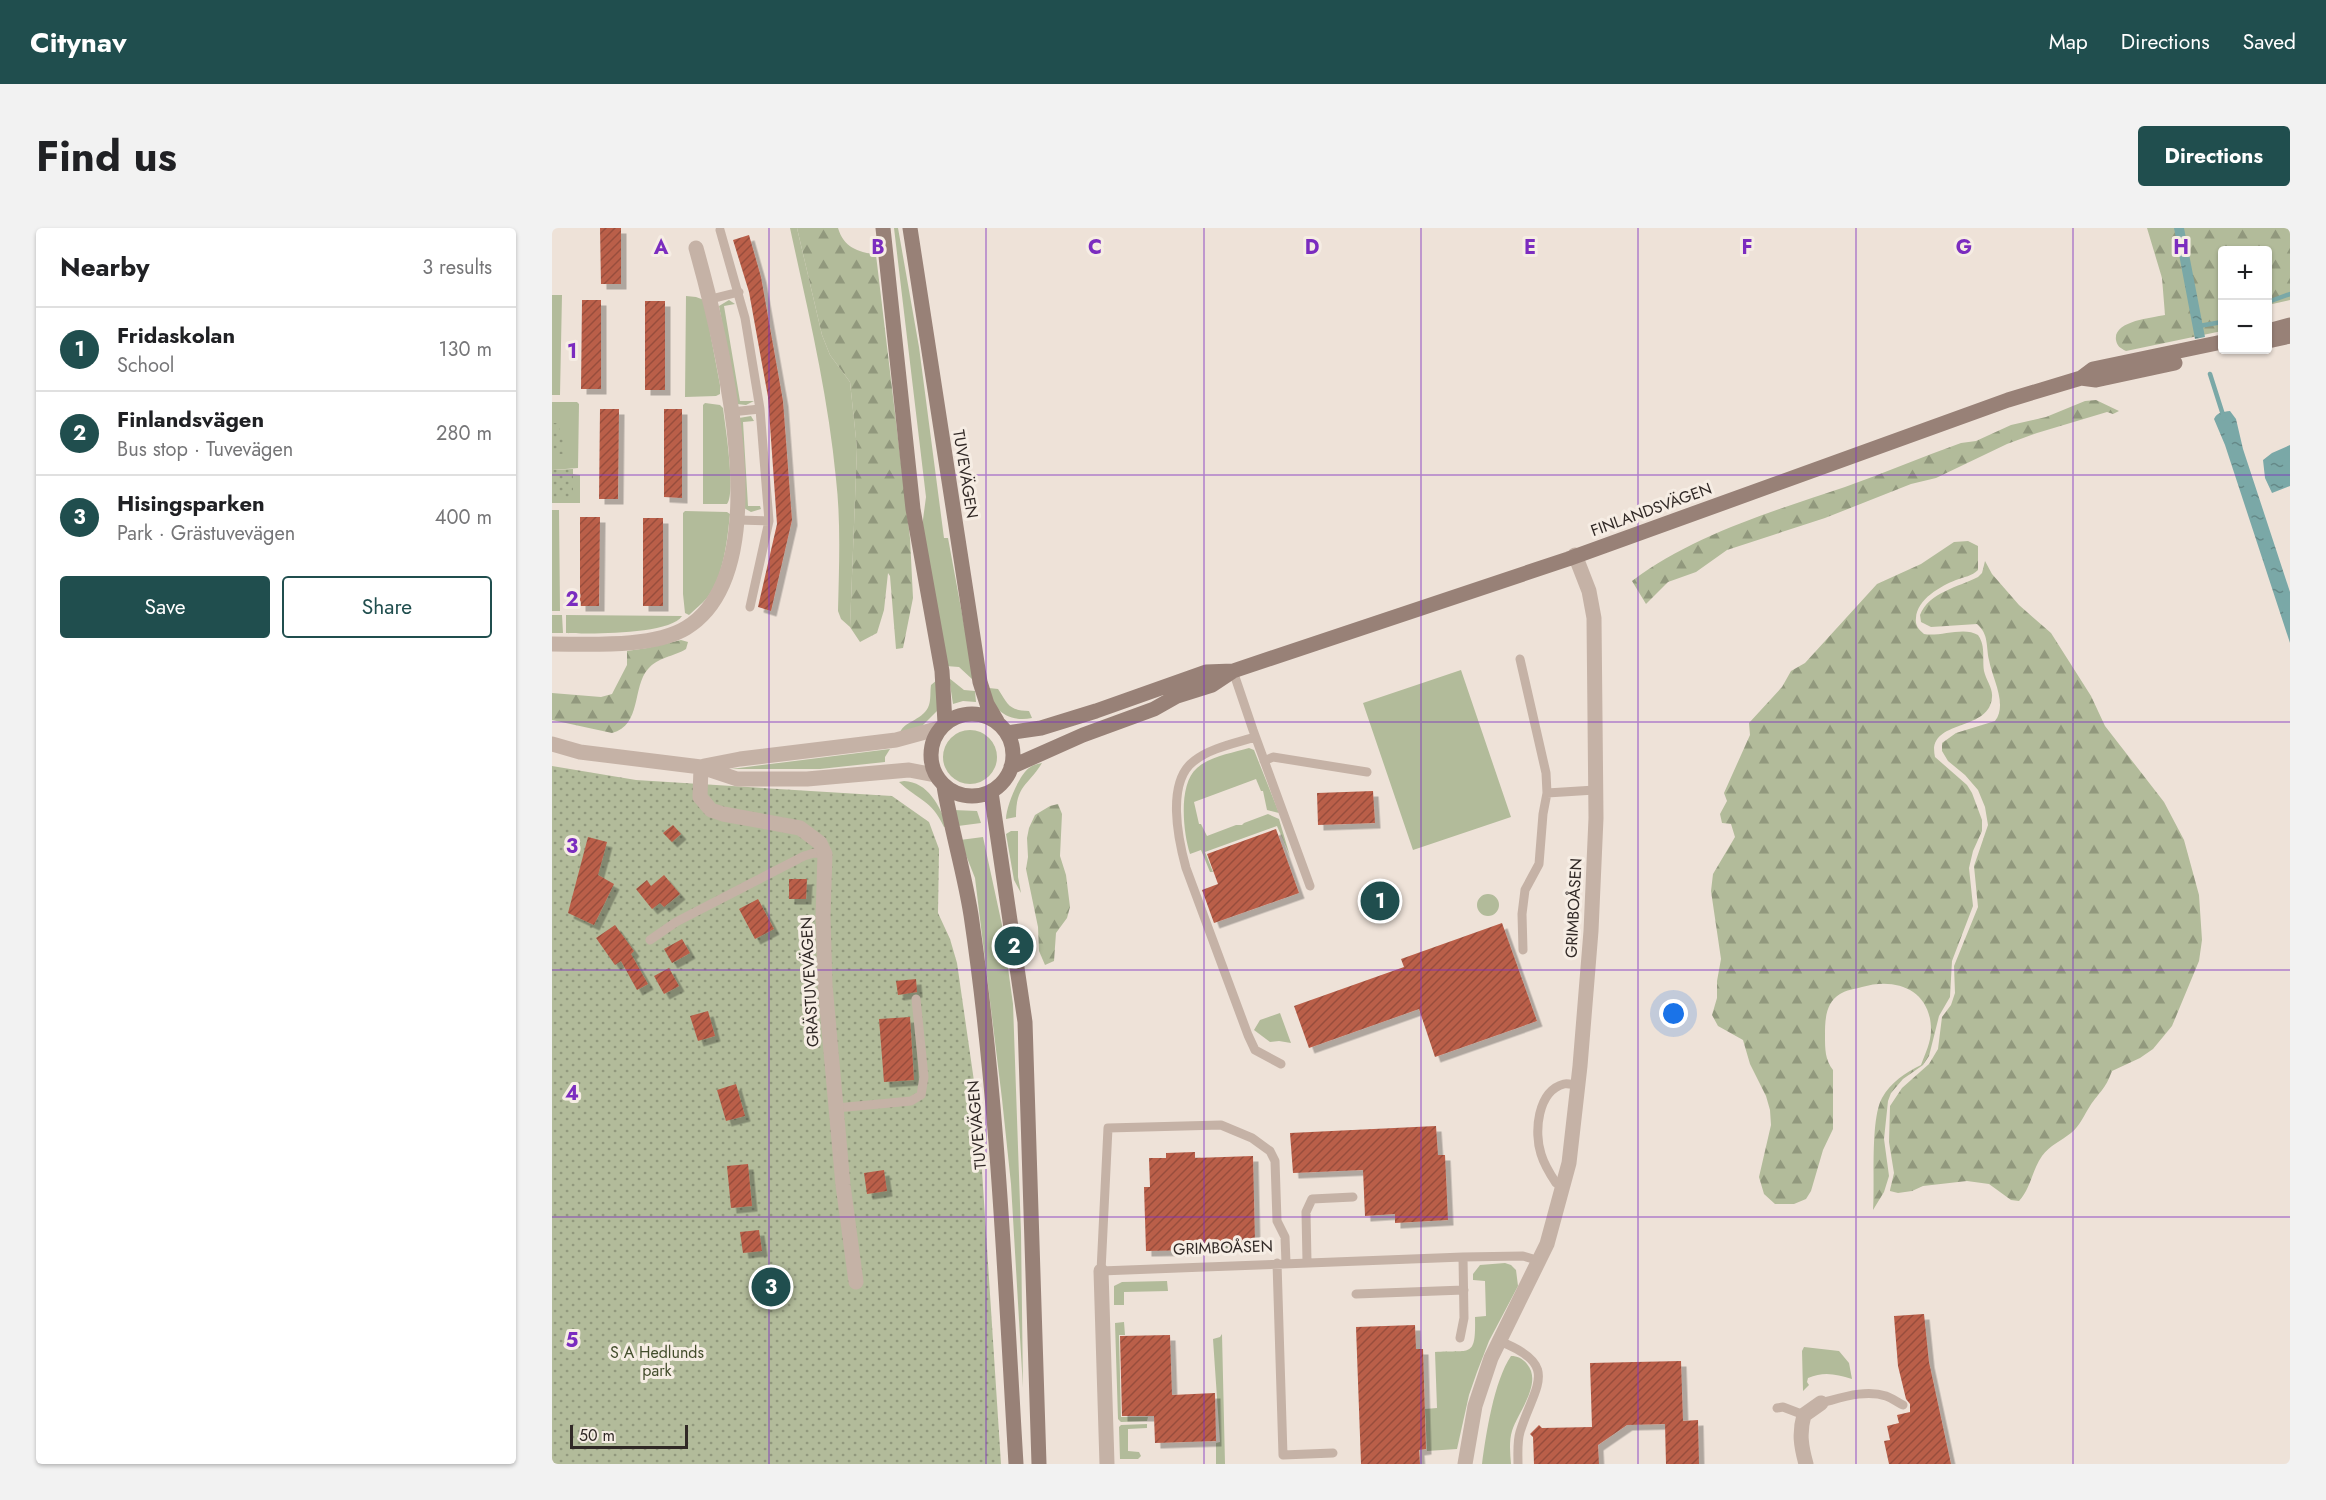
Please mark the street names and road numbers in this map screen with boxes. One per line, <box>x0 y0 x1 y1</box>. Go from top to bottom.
street label: TUVEVÄGEN <box>947 428 984 520</box>
street label: FINLANDSVÄGEN <box>1587 477 1715 542</box>
street label: GRIMBOÅSEN <box>1559 858 1588 958</box>
street label: GRÄSTUVEVÄGEN <box>795 916 824 1048</box>
street label: TUVEVÄGEN <box>961 1079 992 1171</box>
street label: GRIMBOÅSEN <box>1173 1234 1273 1261</box>

